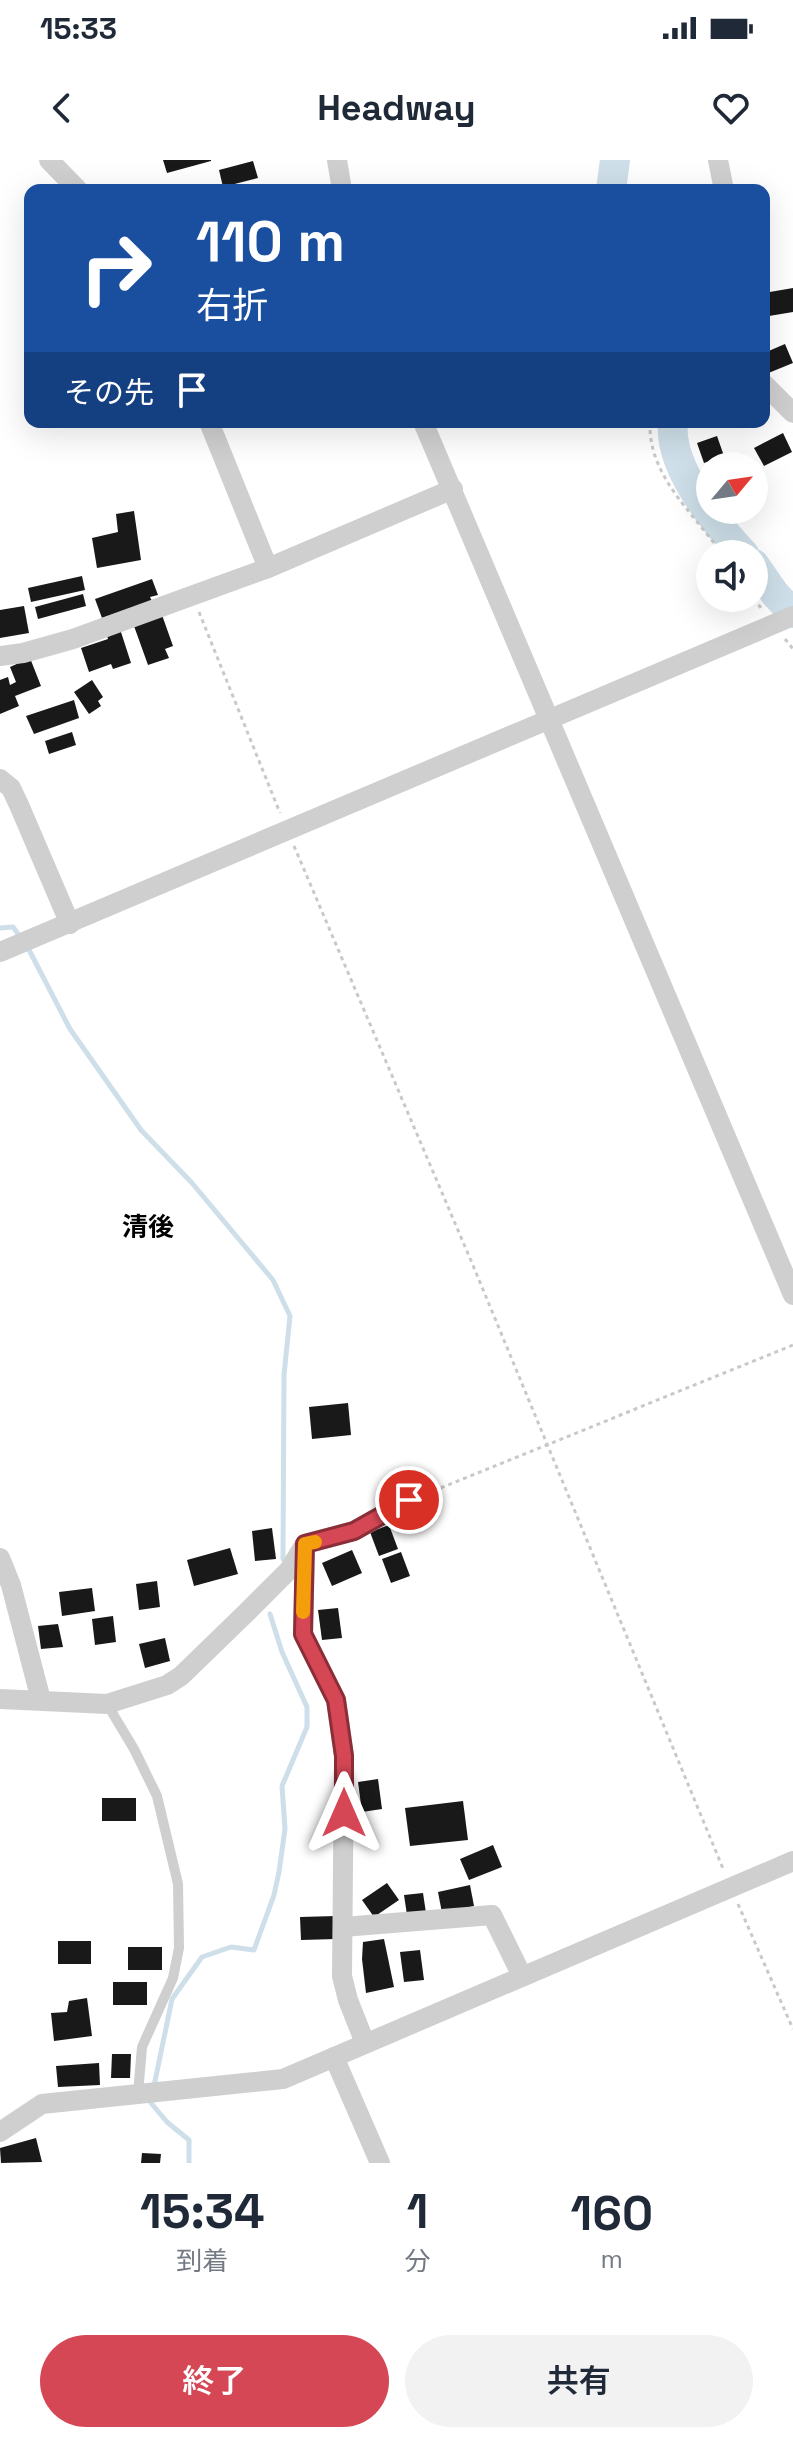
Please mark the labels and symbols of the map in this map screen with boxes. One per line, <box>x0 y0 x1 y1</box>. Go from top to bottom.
north arrow <box>696 452 768 524</box>
district label: 清後 <box>122 1210 174 1244</box>
pin <box>375 1466 443 1534</box>
position arrow <box>302 1771 386 1855</box>

